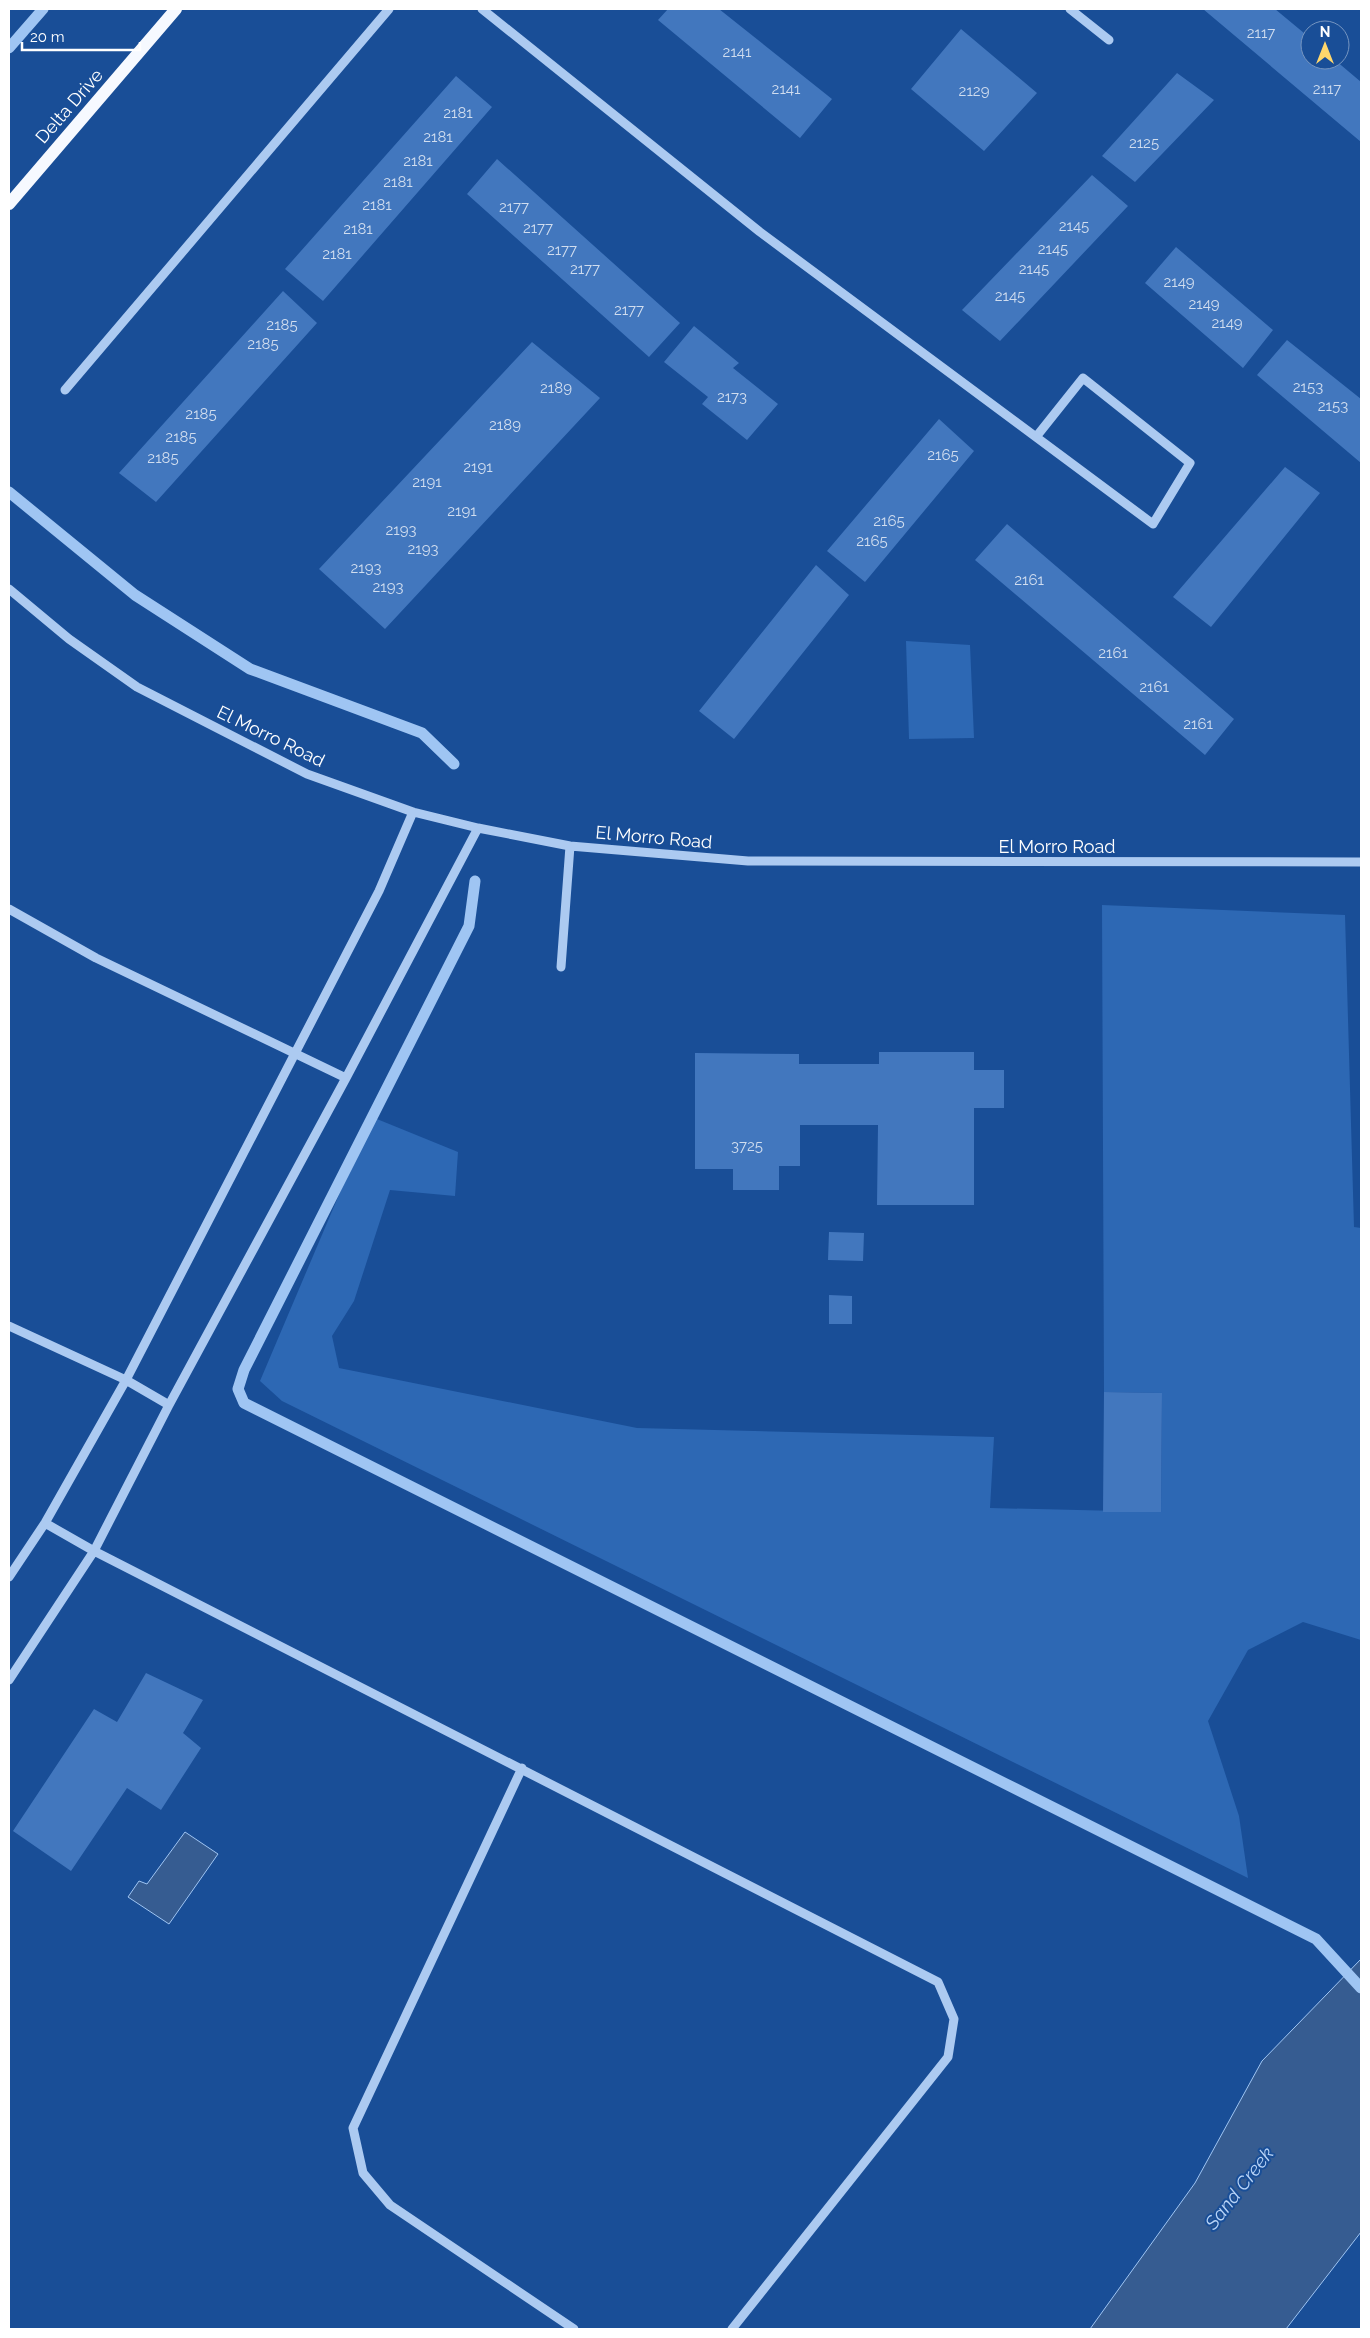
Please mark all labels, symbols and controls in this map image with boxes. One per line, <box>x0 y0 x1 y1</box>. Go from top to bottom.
scale bar <box>22 20 140 52</box>
north arrow <box>1300 20 1350 70</box>
house number: 2117 <box>1247 24 1275 42</box>
text: N <box>1320 24 1330 40</box>
text: 20 m <box>30 28 65 46</box>
house number: 2141 <box>723 43 752 61</box>
street label: Delta Drive <box>31 64 107 147</box>
house number: 2141 <box>772 80 801 98</box>
house number: 2117 <box>1313 80 1341 98</box>
house number: 2129 <box>959 82 990 100</box>
house number: 2181 <box>443 104 473 122</box>
house number: 2181 <box>423 128 453 146</box>
house number: 2125 <box>1129 134 1159 152</box>
house number: 2181 <box>403 152 433 170</box>
house number: 2181 <box>383 173 413 191</box>
house number: 2181 <box>362 196 392 214</box>
house number: 2177 <box>499 198 529 216</box>
house number: 2145 <box>1059 217 1089 235</box>
house number: 2177 <box>523 219 553 237</box>
house number: 2181 <box>343 220 373 238</box>
house number: 2145 <box>1038 240 1068 258</box>
house number: 2177 <box>547 241 577 259</box>
house number: 2181 <box>322 245 352 263</box>
house number: 2177 <box>570 260 600 278</box>
house number: 2145 <box>1019 260 1049 278</box>
house number: 2149 <box>1163 273 1195 291</box>
house number: 2145 <box>995 287 1025 305</box>
house number: 2149 <box>1188 295 1220 313</box>
house number: 2177 <box>614 301 644 319</box>
house number: 2149 <box>1211 314 1243 332</box>
house number: 2185 <box>266 316 298 334</box>
house number: 2185 <box>247 335 279 353</box>
house number: 2153 <box>1293 378 1323 396</box>
house number: 2189 <box>540 379 572 397</box>
house number: 2173 <box>717 388 747 406</box>
house number: 2153 <box>1318 397 1348 415</box>
house number: 2185 <box>185 405 217 423</box>
house number: 2189 <box>489 416 521 434</box>
house number: 2185 <box>165 428 197 446</box>
house number: 2165 <box>927 446 959 464</box>
house number: 2185 <box>147 449 179 467</box>
house number: 2191 <box>463 458 493 476</box>
house number: 2191 <box>412 473 442 491</box>
house number: 2191 <box>447 502 477 520</box>
house number: 2165 <box>873 512 905 530</box>
house number: 2193 <box>385 521 417 539</box>
house number: 2165 <box>856 532 888 550</box>
house number: 2193 <box>407 540 439 558</box>
house number: 2193 <box>350 559 382 577</box>
house number: 2161 <box>1014 571 1044 589</box>
house number: 2193 <box>372 578 404 596</box>
house number: 2161 <box>1098 644 1128 662</box>
house number: 2161 <box>1139 678 1169 696</box>
street label: El Morro Road <box>214 701 328 771</box>
house number: 2161 <box>1183 715 1213 733</box>
street label: El Morro Road <box>595 821 713 853</box>
street label: El Morro Road <box>998 836 1116 857</box>
house number: 3725 <box>731 1137 763 1155</box>
water label: Sand Creek <box>1199 2142 1278 2234</box>

